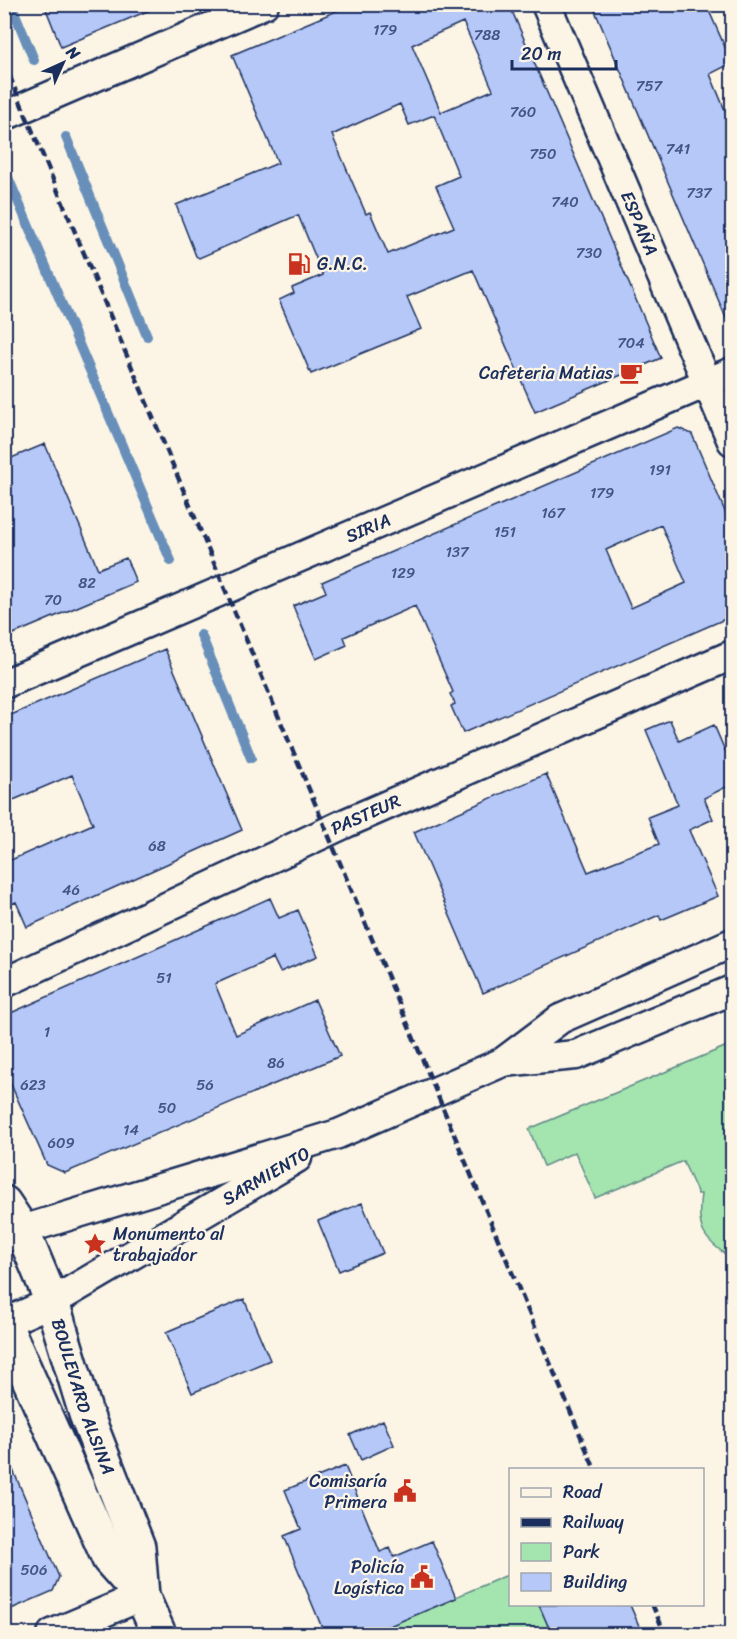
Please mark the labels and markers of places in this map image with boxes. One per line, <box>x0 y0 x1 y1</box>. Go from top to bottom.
place label: G.N.C. <box>317 248 368 280</box>
fuel station icon: G.N.C. <box>286 251 312 277</box>
place label: Cafeteria Matias <box>479 357 614 389</box>
cafe icon: Cafeteria Matias <box>618 360 644 386</box>
place label: Monumento al trabajador <box>113 1218 225 1271</box>
place icon: Monumento al trabajador <box>82 1231 108 1257</box>
place label: Comisaría Primera <box>309 1465 387 1518</box>
public building icon: Comisaría Primera <box>392 1478 418 1504</box>
place label: Policía Logística <box>334 1551 404 1604</box>
public building icon: Policía Logística <box>409 1564 435 1590</box>

